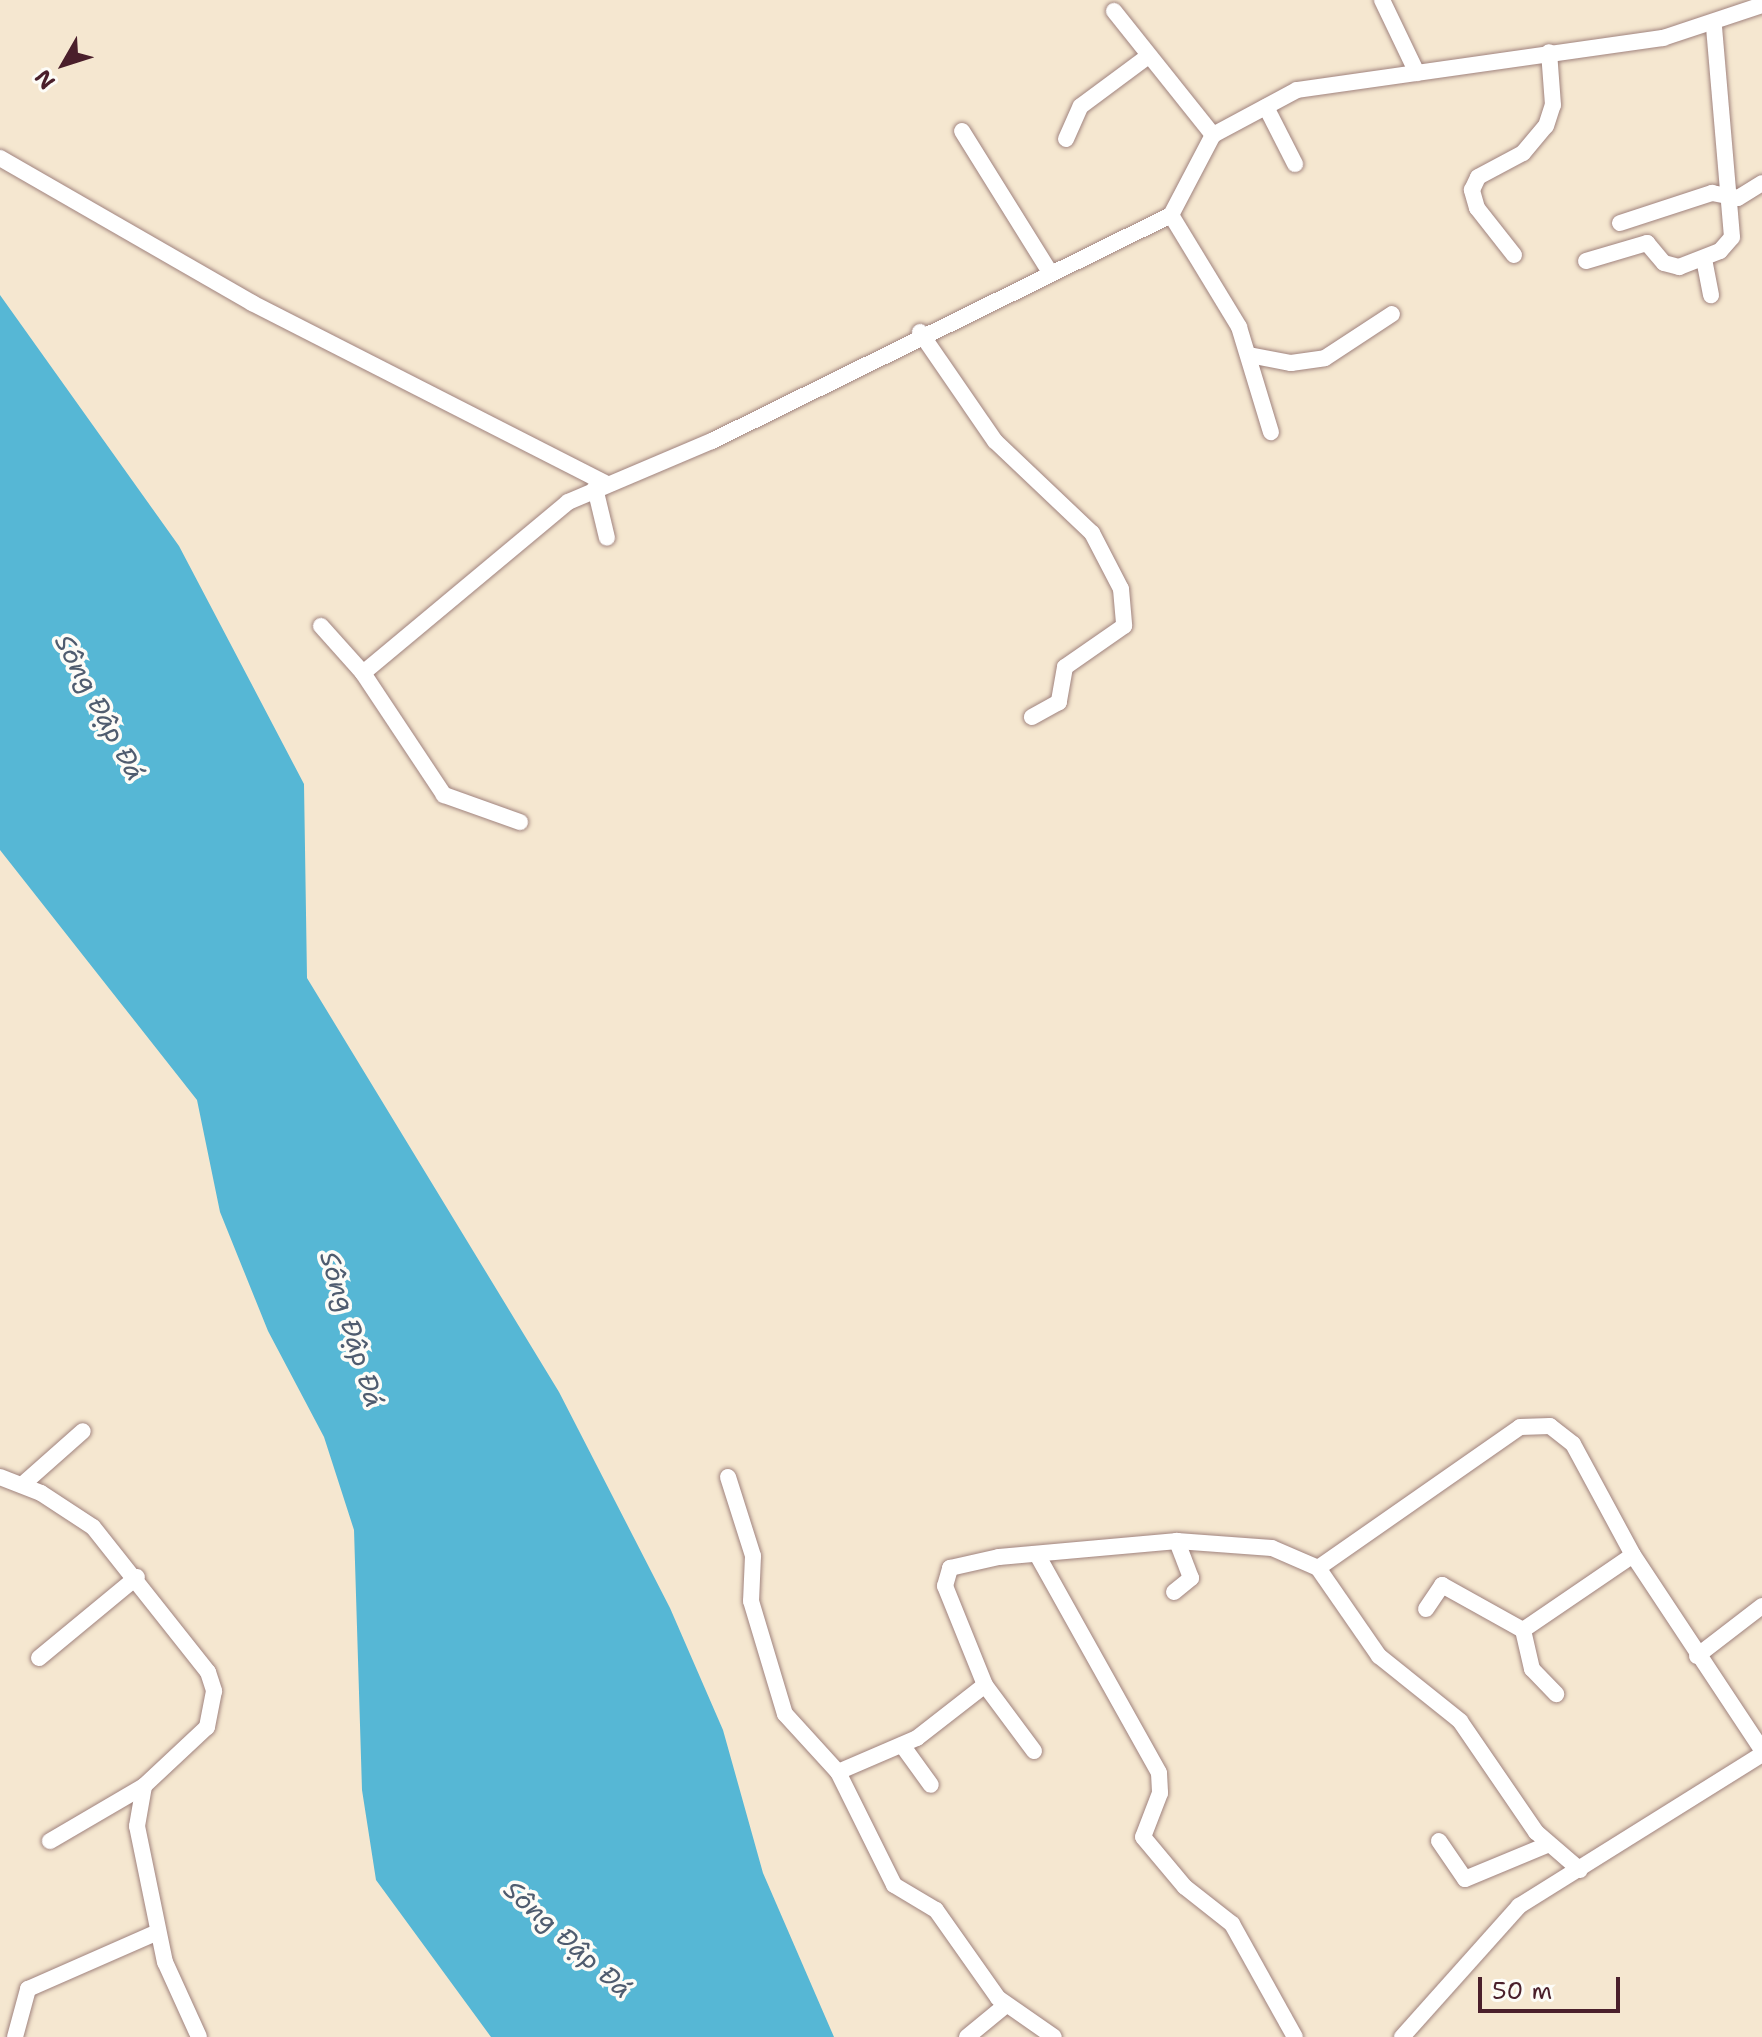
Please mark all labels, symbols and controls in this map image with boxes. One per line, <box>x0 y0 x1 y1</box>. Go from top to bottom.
north arrow <box>24 24 104 104</box>
text: N <box>28 64 62 95</box>
water label: Sông Đập Đá <box>48 629 152 785</box>
water label: Sông Đập Đá <box>314 1247 390 1411</box>
water label: Sông Đập Đá <box>498 1874 638 2004</box>
scale bar <box>1482 1961 1624 2011</box>
text: 50 m <box>1492 1975 1552 2007</box>

